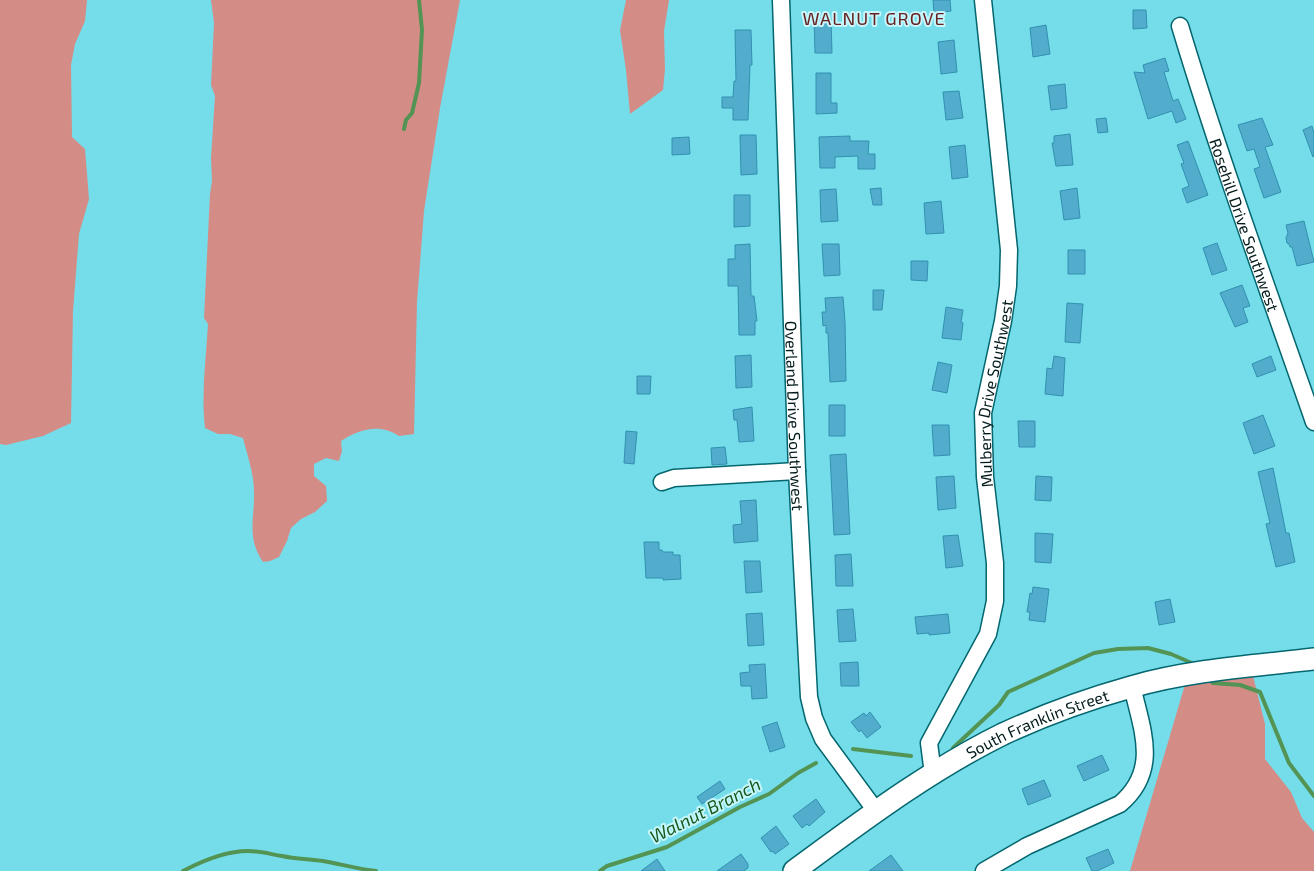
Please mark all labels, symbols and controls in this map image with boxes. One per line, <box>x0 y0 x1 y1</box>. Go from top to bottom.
district label: WALNUT GROVE <box>802 7 946 29</box>
street label: Rosehill Drive Southwest <box>1207 136 1284 314</box>
street label: Mulberry Drive Southwest <box>973 298 1015 489</box>
street label: Overland Drive Southwest <box>782 321 809 511</box>
street label: South Franklin Street <box>962 685 1111 761</box>
water label: Walnut Branch <box>646 773 764 847</box>

